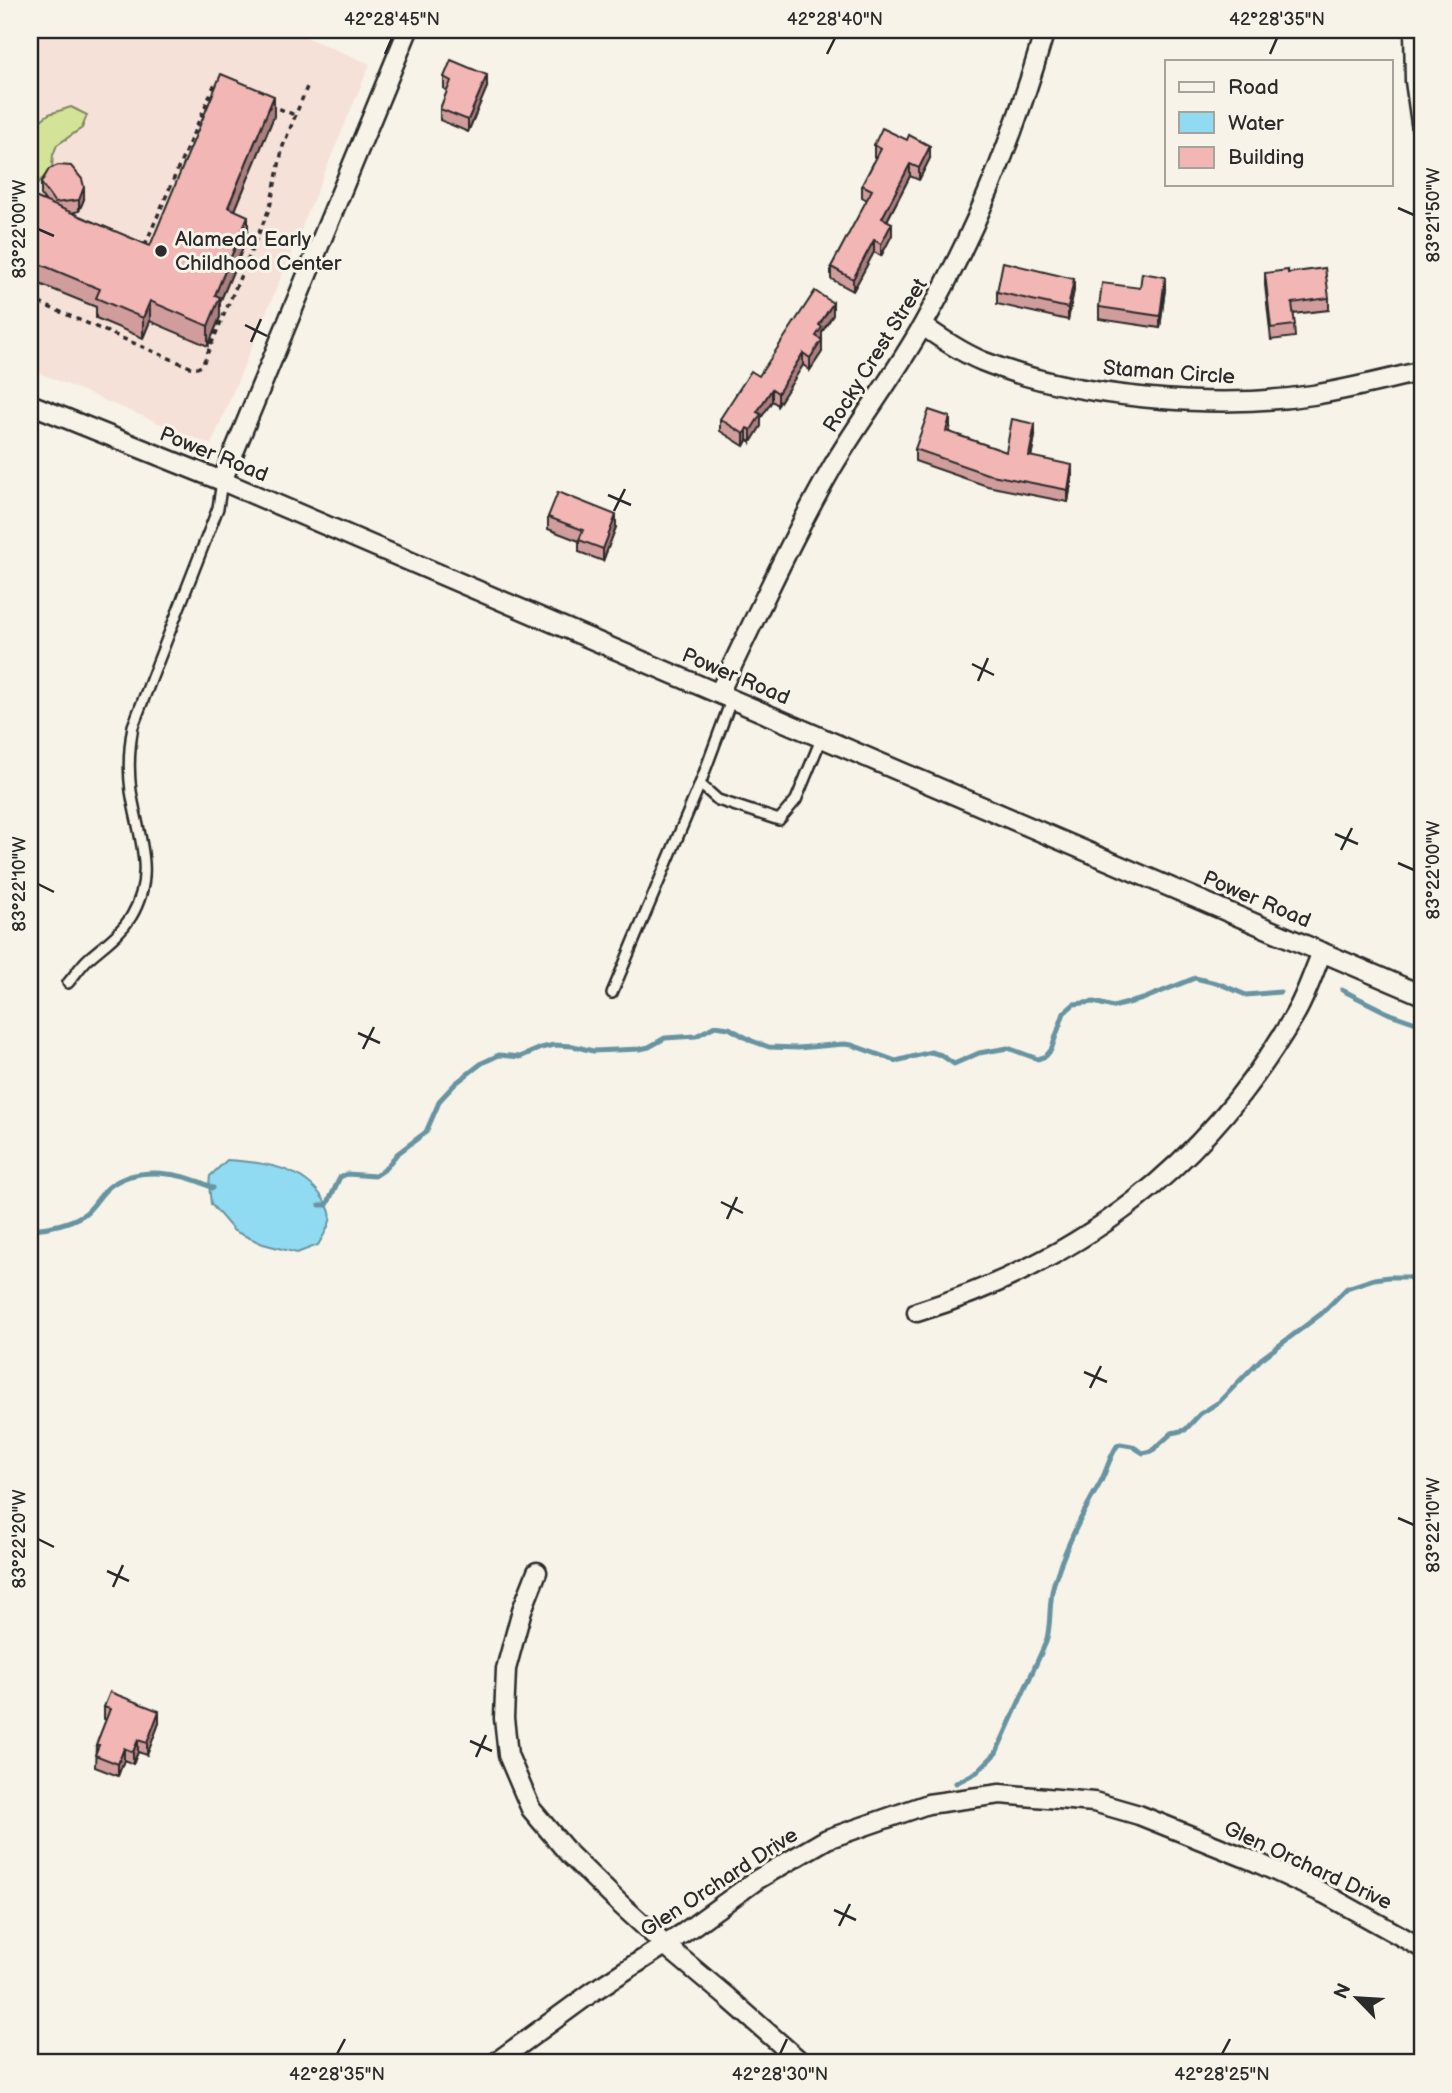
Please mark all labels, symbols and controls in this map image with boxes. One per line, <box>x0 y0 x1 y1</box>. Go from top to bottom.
text: 42°28'45"N <box>344 9 440 30</box>
text: 42°28'40"N <box>787 9 883 30</box>
text: 42°28'35"N <box>1229 9 1325 30</box>
legend <box>1165 60 1392 186</box>
text: Road <box>1228 75 1279 100</box>
text: Water <box>1228 111 1284 136</box>
text: Building <box>1228 145 1304 170</box>
text: 83°21'50"W <box>1423 167 1444 262</box>
text: 83°22'00"W <box>9 179 30 279</box>
place label: Alameda Early Childhood Center <box>175 227 342 276</box>
marker: Alameda Early Childhood Center <box>153 243 169 259</box>
street label: Rocky Crest Street <box>818 273 933 437</box>
street label: Staman Circle <box>1102 355 1236 390</box>
street label: Power Road <box>156 421 272 488</box>
street label: Power Road <box>678 643 793 710</box>
text: 83°22'00"W <box>1423 820 1444 920</box>
text: 83°22'10"W <box>9 836 30 932</box>
street label: Power Road <box>1199 866 1314 933</box>
text: 83°22'10"W <box>1423 1477 1444 1573</box>
text: 83°22'20"W <box>9 1489 30 1589</box>
street label: Glen Orchard Drive <box>1220 1816 1396 1915</box>
street label: Glen Orchard Drive <box>636 1822 803 1943</box>
north arrow <box>1322 1964 1392 2034</box>
text: N <box>1330 1980 1356 2003</box>
text: 42°28'35"N <box>289 2064 385 2085</box>
text: 42°28'30"N <box>732 2064 828 2085</box>
text: 42°28'25"N <box>1174 2064 1270 2085</box>

